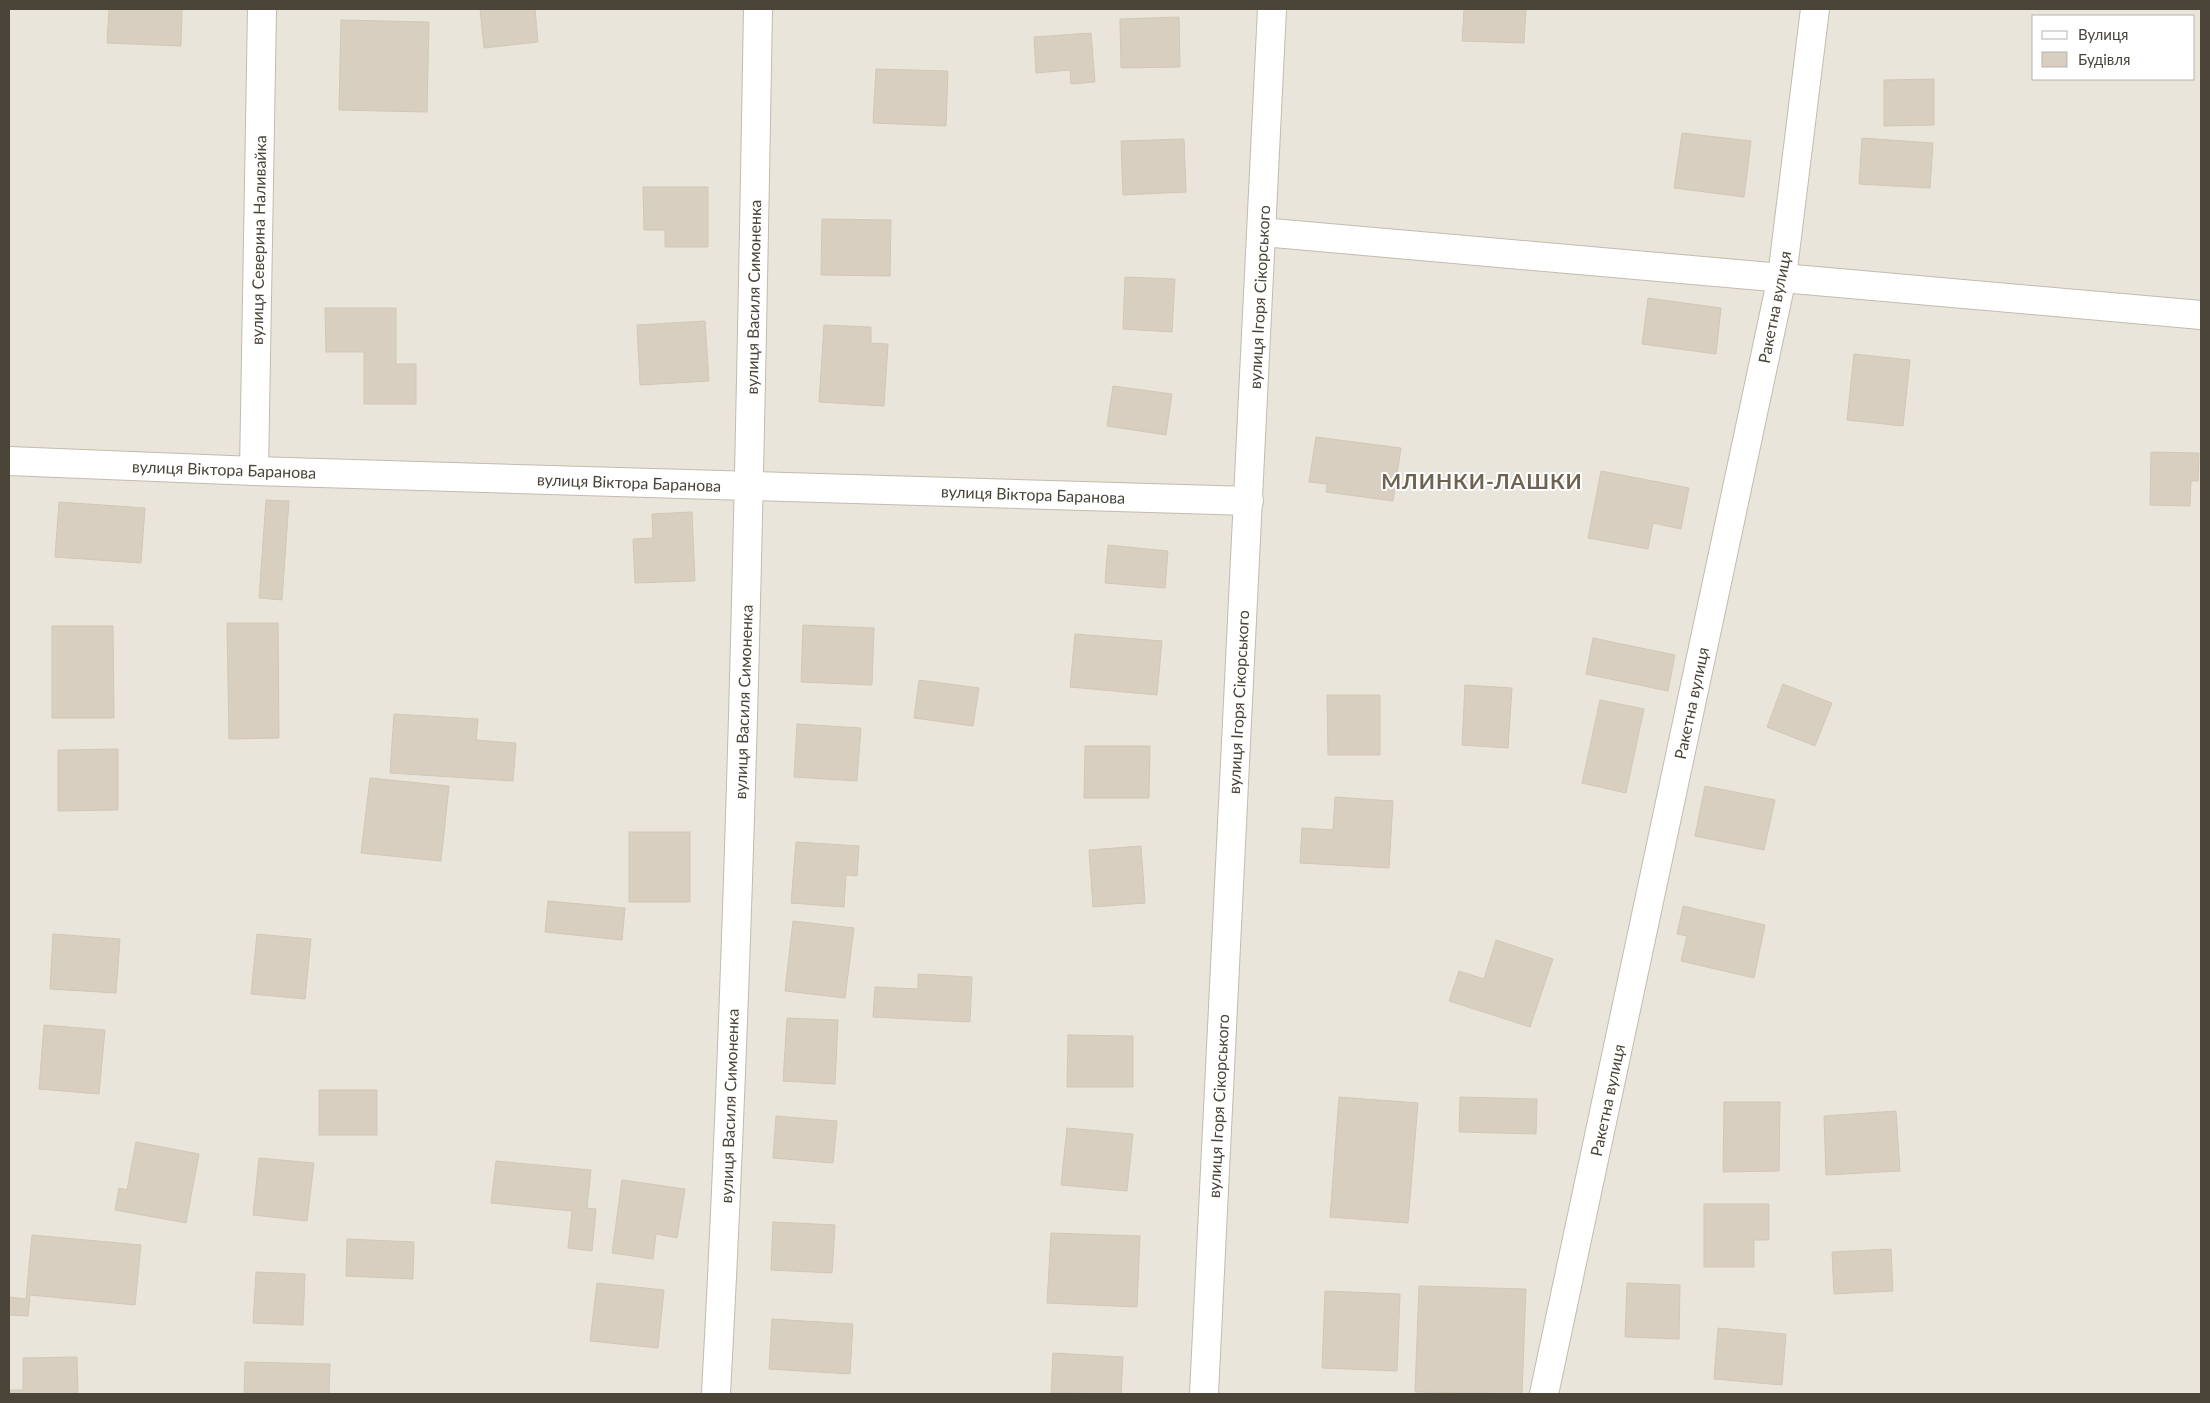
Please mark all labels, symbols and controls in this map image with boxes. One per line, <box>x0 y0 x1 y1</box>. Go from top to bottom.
legend <box>2032 15 2195 80</box>
text: Вулиця <box>2078 25 2128 43</box>
text: Будівля <box>2078 50 2130 68</box>
street label: вулиця Северина Наливайка <box>247 135 269 345</box>
street label: вулиця Василя Симоненка <box>742 199 764 395</box>
street label: вулиця Ігоря Сікорського <box>1245 205 1273 389</box>
street label: Ракетна вулиця <box>1754 249 1794 365</box>
street label: вулиця Віктора Баранова <box>132 456 316 482</box>
district label: МЛИНКИ-ЛАШКИ <box>1381 468 1583 493</box>
street label: вулиця Віктора Баранова <box>537 469 721 495</box>
street label: вулиця Віктора Баранова <box>941 481 1125 507</box>
street label: вулиця Василя Симоненка <box>730 604 756 800</box>
street label: вулиця Ігоря Сікорського <box>1224 610 1252 794</box>
street label: Ракетна вулиця <box>1670 645 1712 761</box>
street label: вулиця Василя Симоненка <box>716 1008 742 1204</box>
street label: вулиця Ігоря Сікорського <box>1204 1014 1232 1198</box>
street label: Ракетна вулиця <box>1586 1042 1628 1158</box>

